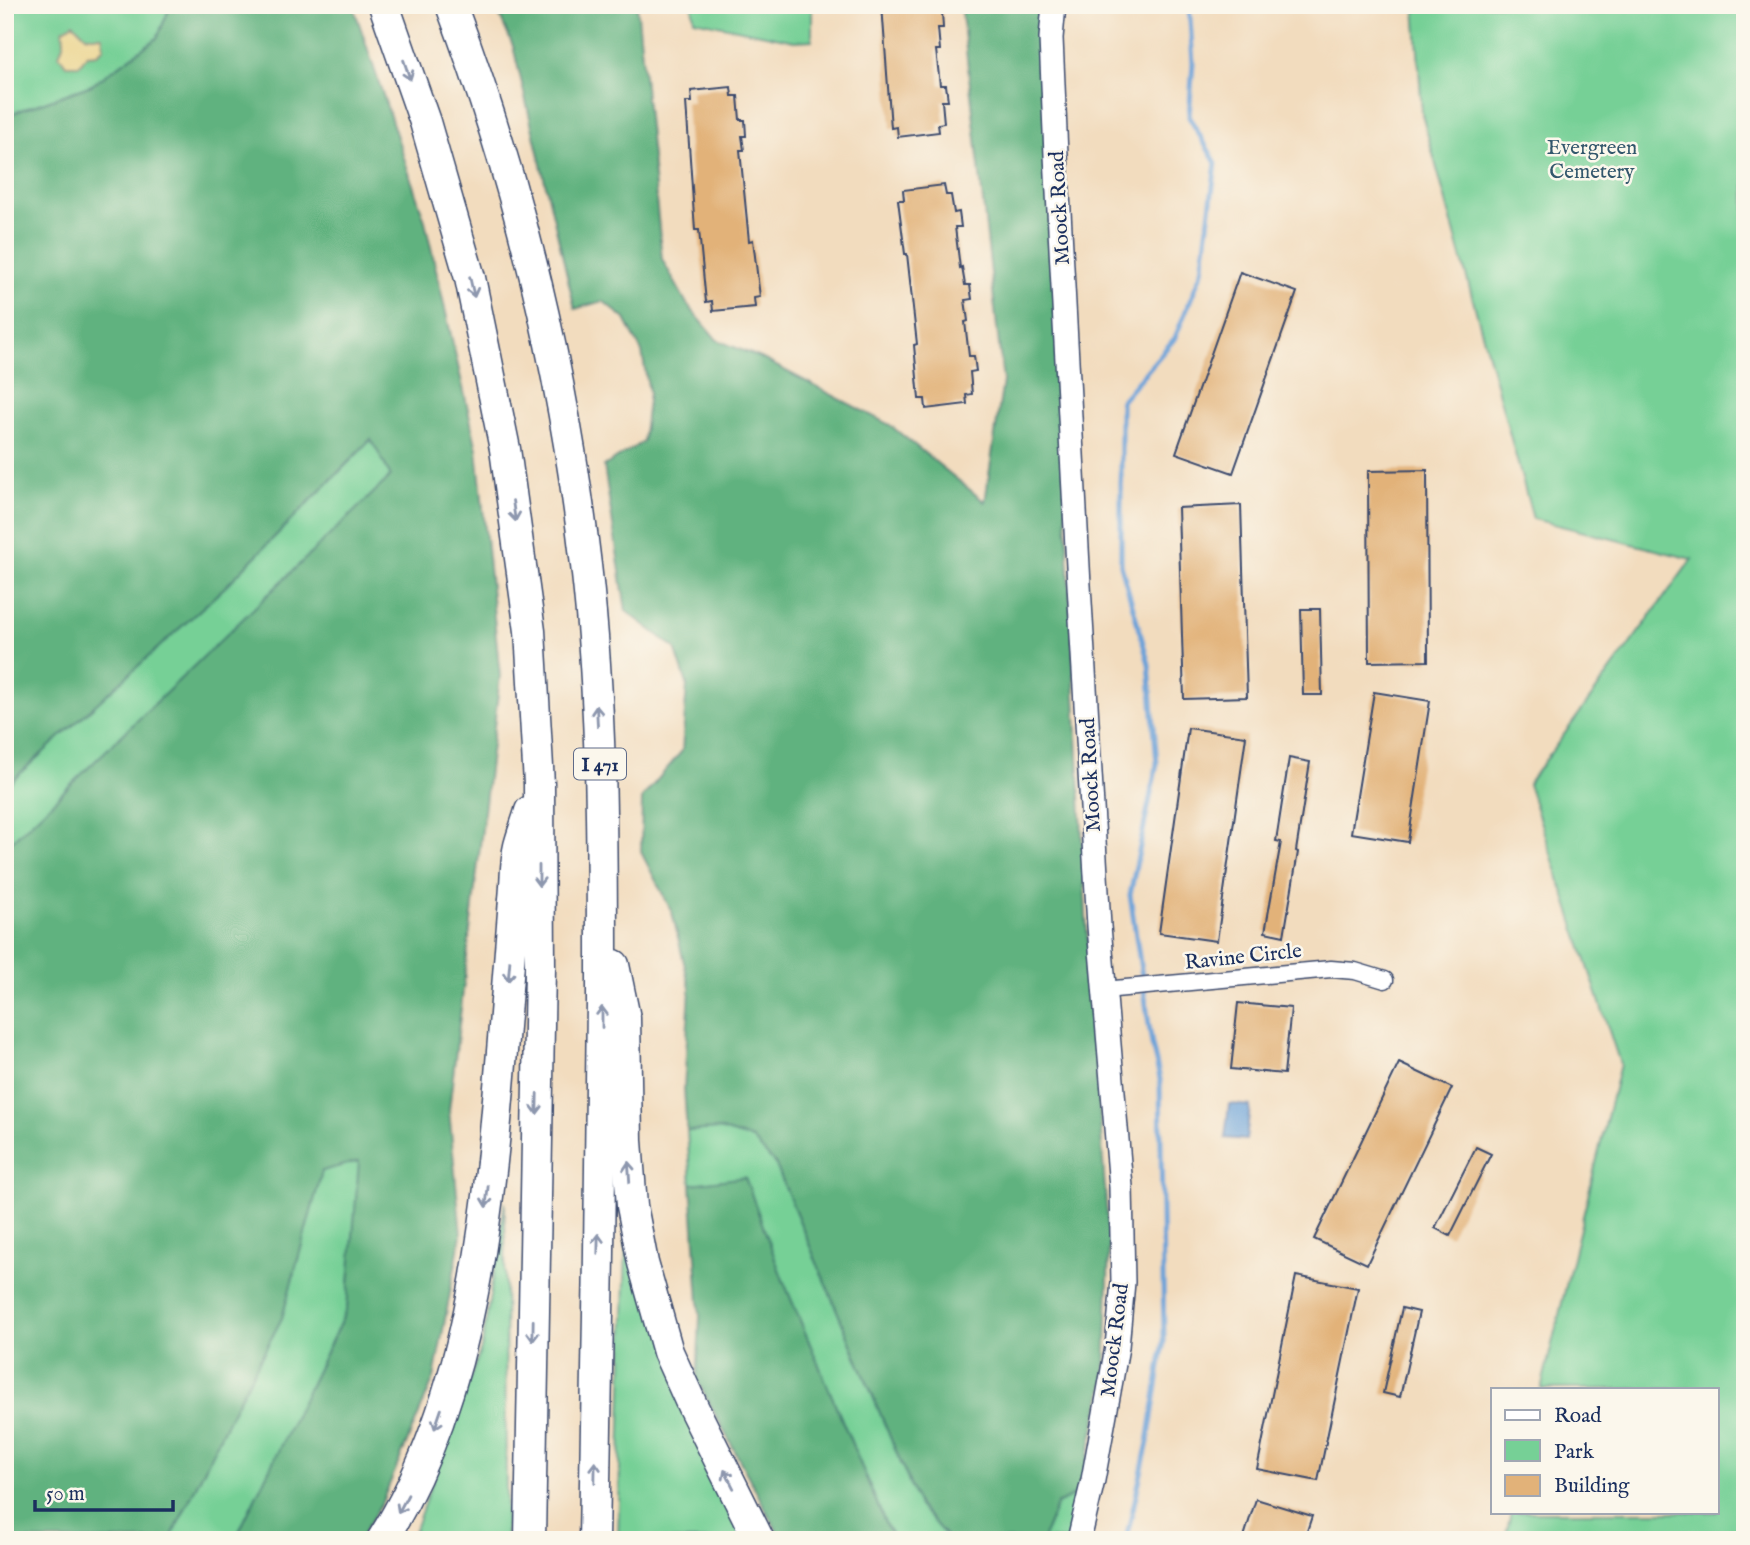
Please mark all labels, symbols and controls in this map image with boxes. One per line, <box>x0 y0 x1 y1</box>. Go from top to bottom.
one-way arrow <box>402 58 414 80</box>
park label: Evergreen Cemetery <box>1547 135 1637 186</box>
street label: Moock Road <box>1044 149 1077 266</box>
one-way arrow <box>466 275 480 298</box>
one-way arrow <box>507 499 520 522</box>
one-way arrow <box>590 705 603 727</box>
street label: Moock Road <box>1075 716 1108 833</box>
road number: I 471 <box>574 748 626 779</box>
one-way arrow <box>532 865 546 888</box>
street label: Ravine Circle <box>1183 938 1303 977</box>
one-way arrow <box>502 959 515 982</box>
one-way arrow <box>595 1005 608 1028</box>
one-way arrow <box>530 1092 544 1115</box>
one-way arrow <box>622 1161 635 1183</box>
one-way arrow <box>480 1185 493 1208</box>
one-way arrow <box>592 1233 605 1256</box>
street label: Moock Road <box>1095 1281 1136 1399</box>
one-way arrow <box>526 1320 540 1343</box>
legend <box>1491 1388 1718 1514</box>
text: Road <box>1554 1403 1602 1430</box>
one-way arrow <box>431 1407 443 1429</box>
text: Park <box>1554 1439 1595 1466</box>
one-way arrow <box>588 1460 602 1483</box>
scale bar <box>35 1468 173 1512</box>
one-way arrow <box>721 1469 735 1490</box>
text: Building <box>1554 1473 1630 1500</box>
text: 50 m <box>46 1481 85 1508</box>
one-way arrow <box>396 1493 409 1514</box>

